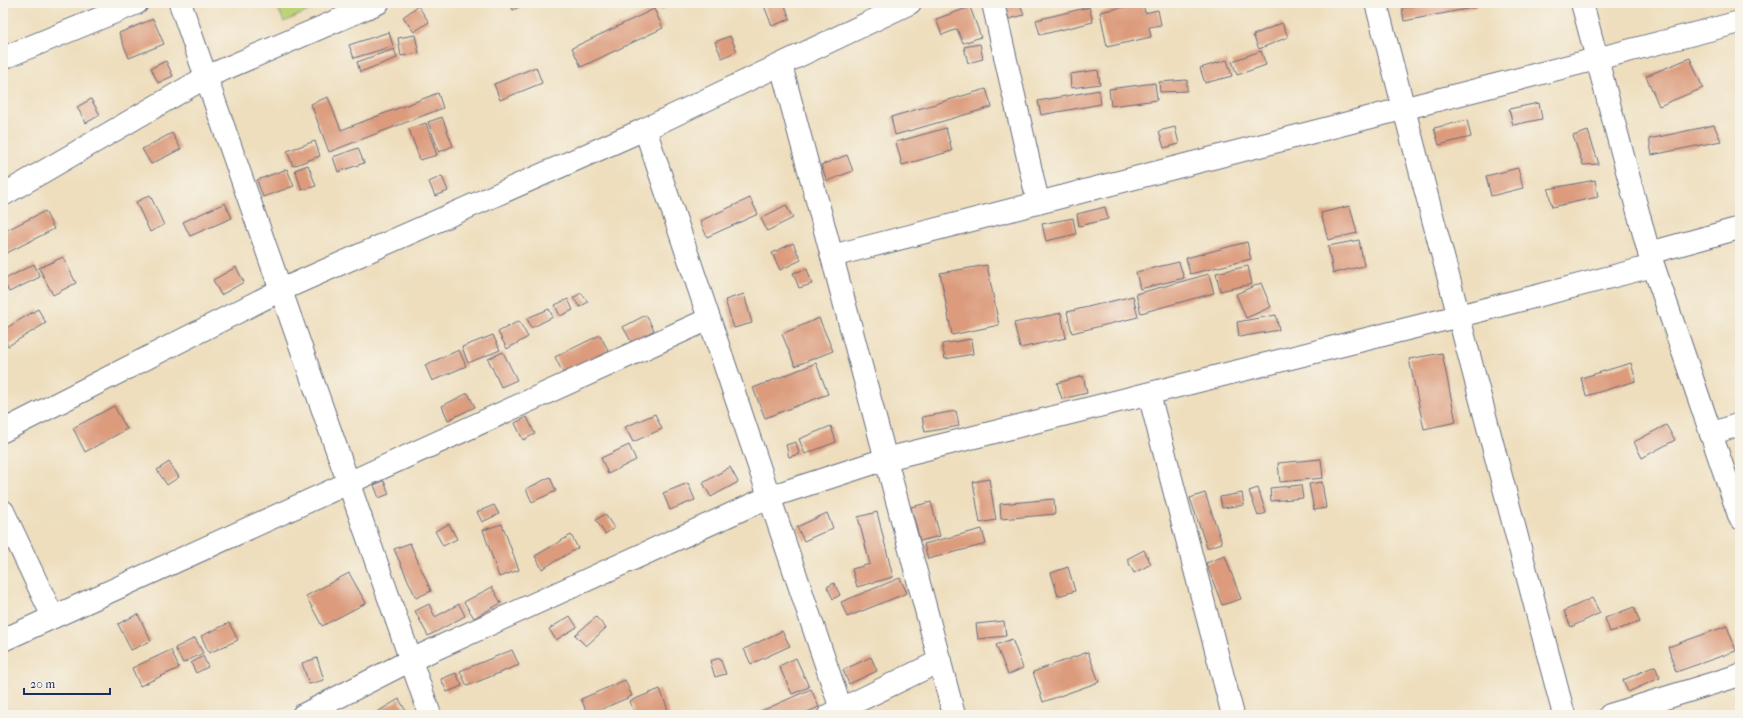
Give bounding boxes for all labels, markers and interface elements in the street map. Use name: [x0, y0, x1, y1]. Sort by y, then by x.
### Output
scale bar: [24, 670, 110, 696]
text: 20 m: [30, 677, 55, 691]

